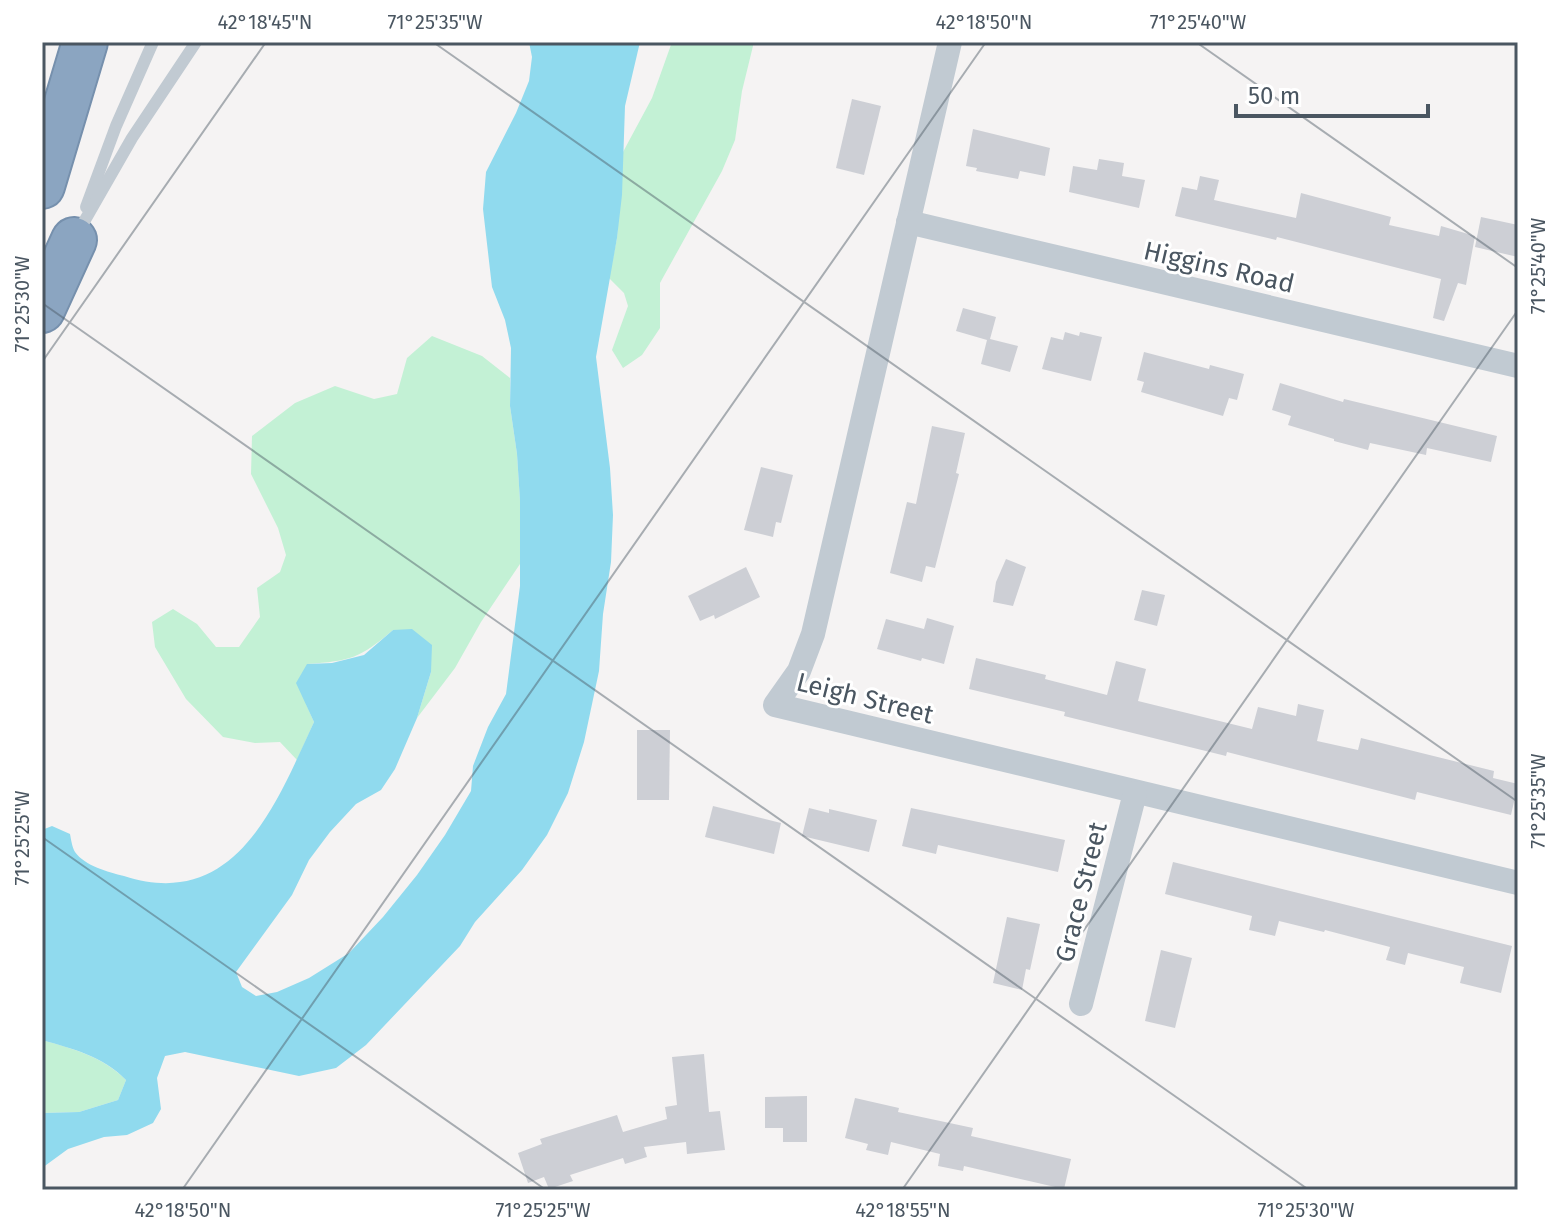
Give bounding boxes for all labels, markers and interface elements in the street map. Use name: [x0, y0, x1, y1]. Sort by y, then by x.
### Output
text: 42°18'45"N: [217, 10, 313, 34]
text: 71°25'35"W: [387, 10, 483, 34]
text: 42°18'50"N: [936, 10, 1032, 34]
text: 71°25'40"W: [1150, 10, 1247, 34]
scale bar: [1236, 68, 1428, 118]
text: 50 m: [1248, 82, 1300, 110]
text: 71°25'40"W: [1526, 217, 1550, 314]
street label: Higgins Road: [1141, 235, 1297, 300]
text: 71°25'30"W: [10, 255, 34, 352]
street label: Leigh Street: [793, 667, 937, 731]
text: 71°25'35"W: [1526, 753, 1550, 849]
text: 71°25'25"W: [10, 790, 34, 886]
street label: Grace Street: [1049, 818, 1114, 965]
text: 42°18'50"N: [135, 1198, 231, 1222]
text: 71°25'25"W: [495, 1198, 591, 1222]
text: 42°18'55"N: [855, 1198, 951, 1222]
text: 71°25'30"W: [1258, 1198, 1355, 1222]

